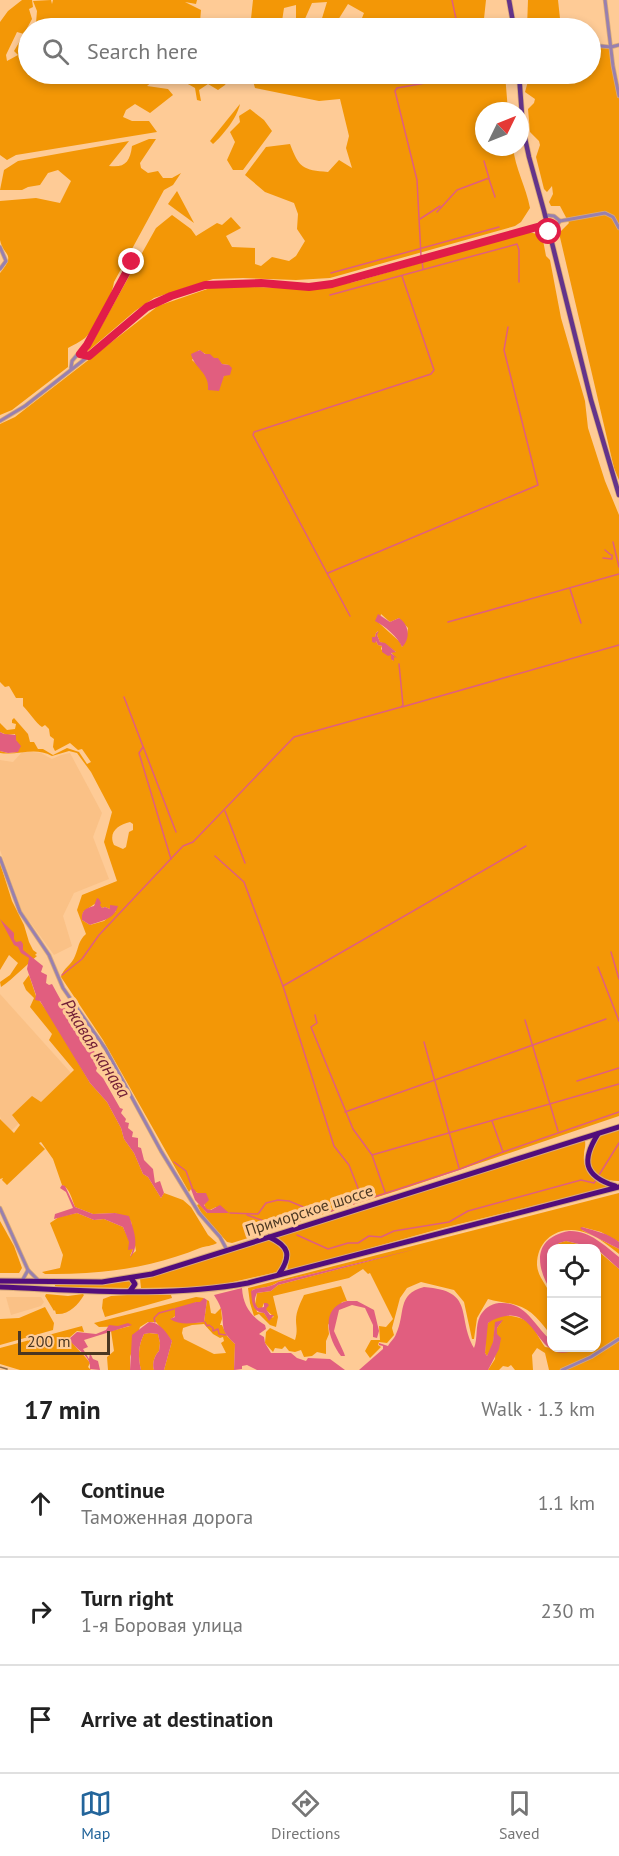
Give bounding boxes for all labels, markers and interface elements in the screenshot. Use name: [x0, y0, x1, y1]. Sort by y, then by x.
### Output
search box: [18, 18, 601, 84]
icon: search: [39, 35, 72, 68]
text: Search here: [87, 37, 198, 65]
north arrow: [475, 102, 529, 156]
route start: [535, 218, 561, 244]
route end: [118, 248, 144, 274]
water label: Ржавая канава: [56, 994, 136, 1102]
street label: Приморское шоссе: [243, 1180, 375, 1240]
map controls: [547, 1244, 601, 1352]
button: locate: [547, 1244, 601, 1298]
button: layers: [547, 1298, 601, 1352]
scale bar: [18, 1328, 110, 1356]
text: 200 m: [27, 1331, 70, 1351]
text: 17 min: [24, 1393, 101, 1426]
text: Walk · 1.3 km: [481, 1396, 595, 1422]
text: Continue: [81, 1476, 165, 1504]
icon: ahead: [24, 1487, 57, 1520]
text: 1.1 km: [538, 1490, 595, 1516]
text: Таможенная дорога: [81, 1504, 253, 1530]
text: Turn right: [81, 1584, 173, 1612]
icon: right: [24, 1595, 57, 1628]
text: 230 m: [541, 1598, 595, 1624]
text: 1-я Боровая улица: [81, 1612, 243, 1638]
icon: arrive: [24, 1703, 57, 1736]
text: Arrive at destination: [81, 1705, 273, 1733]
tab: Map: [79, 1787, 112, 1843]
tab: Directions: [271, 1787, 340, 1843]
tab: Saved: [499, 1787, 540, 1843]

